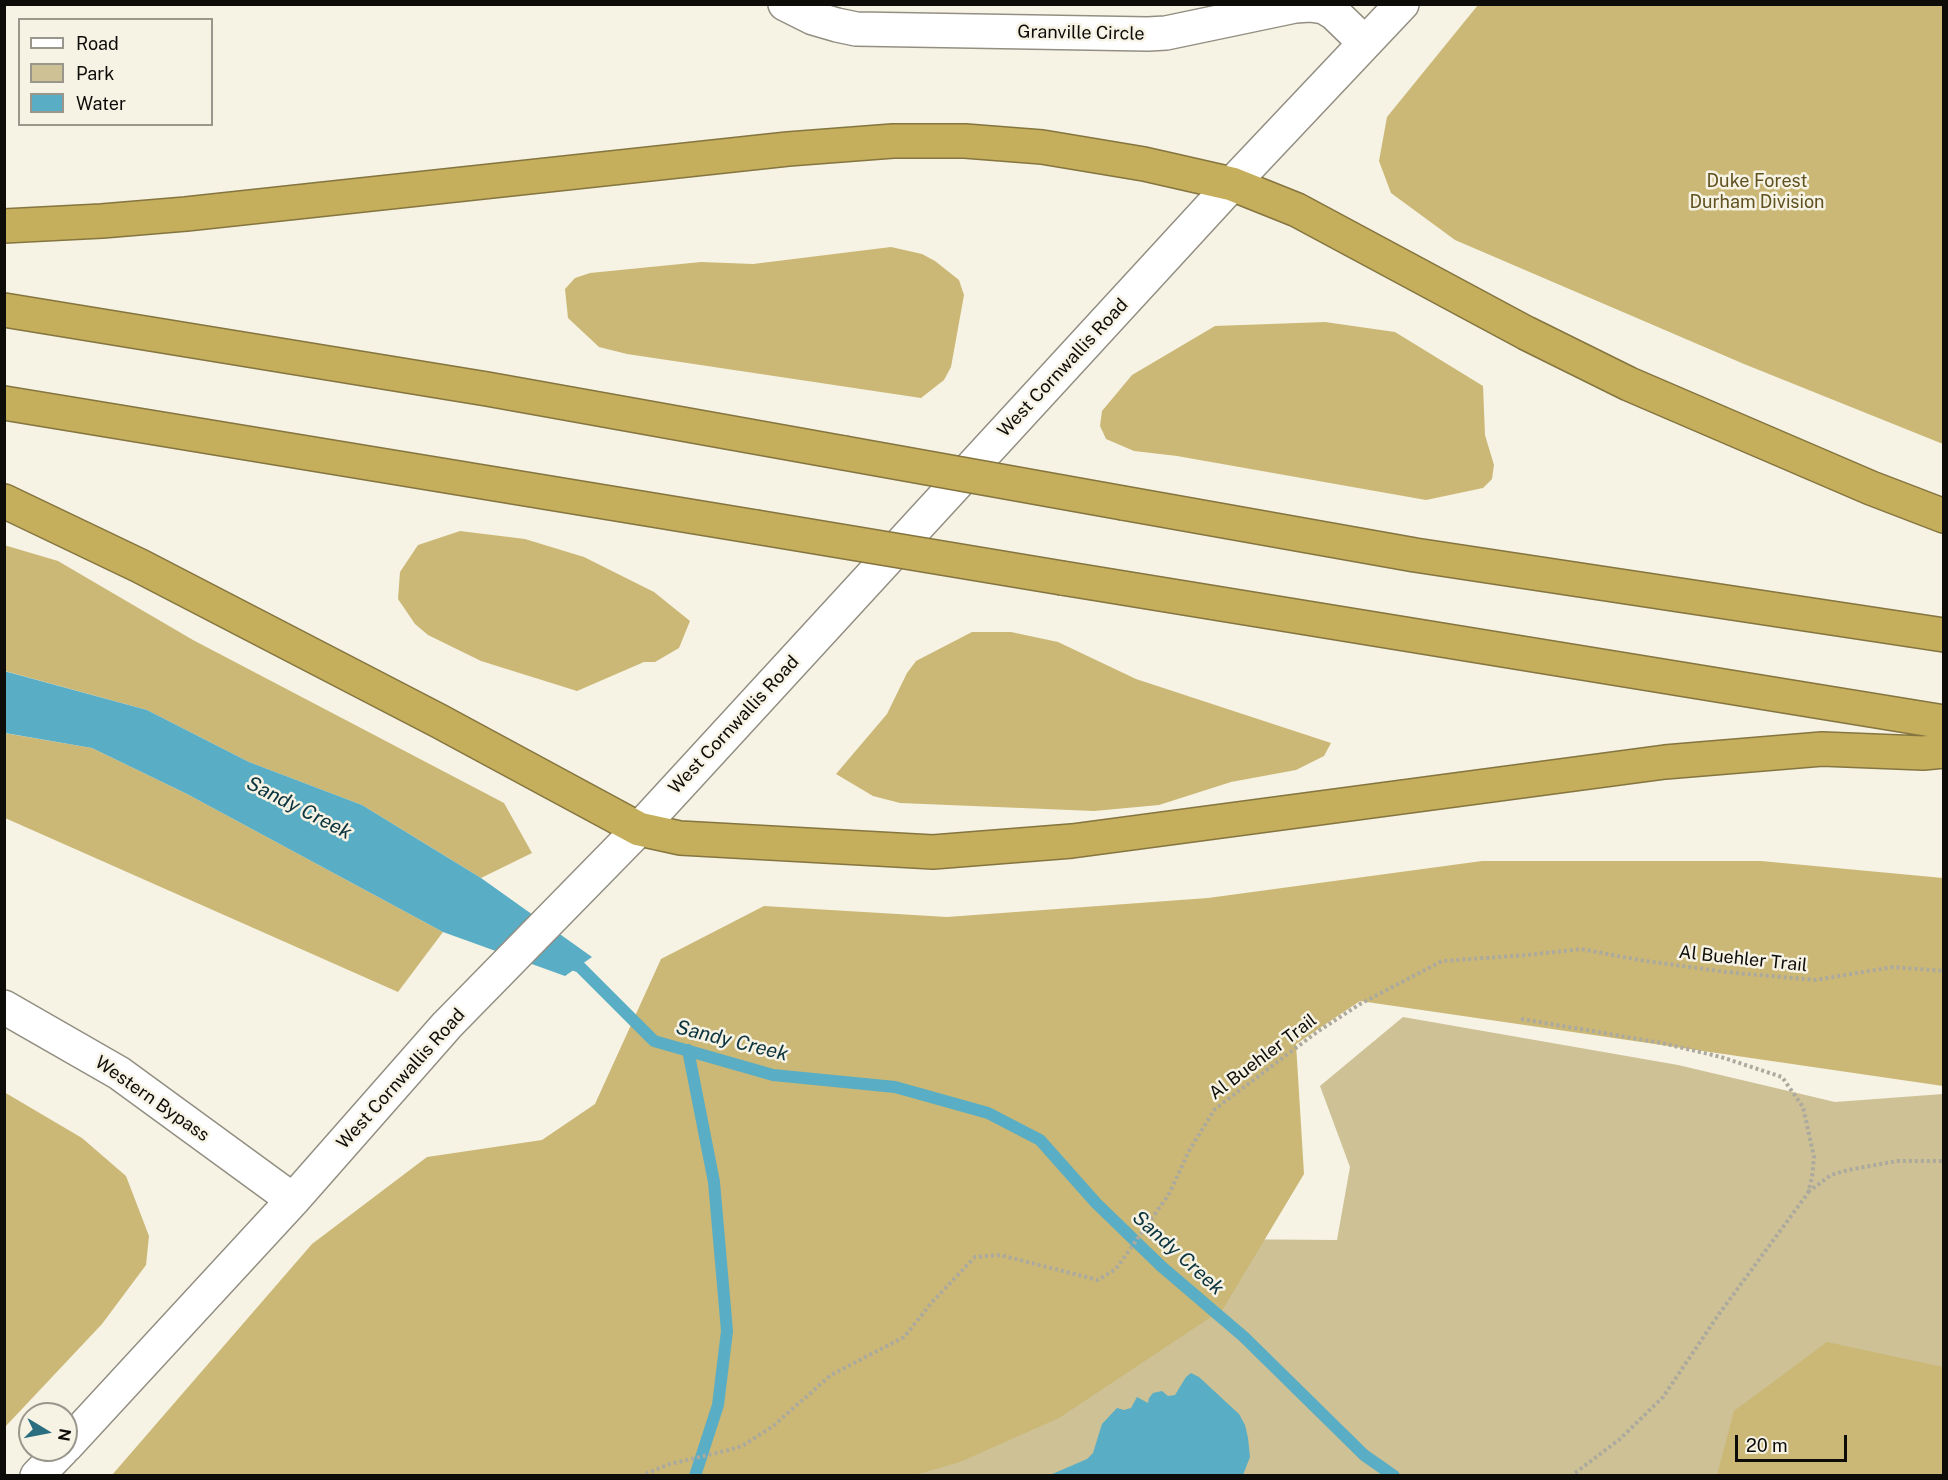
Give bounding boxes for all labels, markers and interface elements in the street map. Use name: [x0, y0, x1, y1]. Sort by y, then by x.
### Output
legend: [18, 18, 213, 126]
street label: Granville Circle: [1017, 21, 1145, 45]
text: Road: [76, 33, 119, 54]
text: Park: [76, 63, 114, 84]
text: Water: [76, 93, 126, 114]
park label: Duke Forest Durham Division: [1690, 170, 1824, 213]
street label: West Cornwallis Road: [993, 294, 1133, 442]
street label: West Cornwallis Road: [664, 651, 804, 799]
water label: Sandy Creek: [242, 771, 356, 845]
street label: Al Buehler Trail: [1678, 942, 1808, 976]
street label: West Cornwallis Road: [332, 1004, 470, 1154]
street label: Al Buehler Trail: [1205, 1010, 1321, 1104]
water label: Sandy Creek: [673, 1015, 791, 1067]
street label: Western Bypass: [91, 1052, 213, 1146]
water label: Sandy Creek: [1127, 1206, 1229, 1300]
north arrow: [18, 1402, 78, 1462]
scale bar: [1738, 1423, 1850, 1461]
text: N: [54, 1427, 75, 1443]
text: 20 m: [1746, 1435, 1788, 1456]

